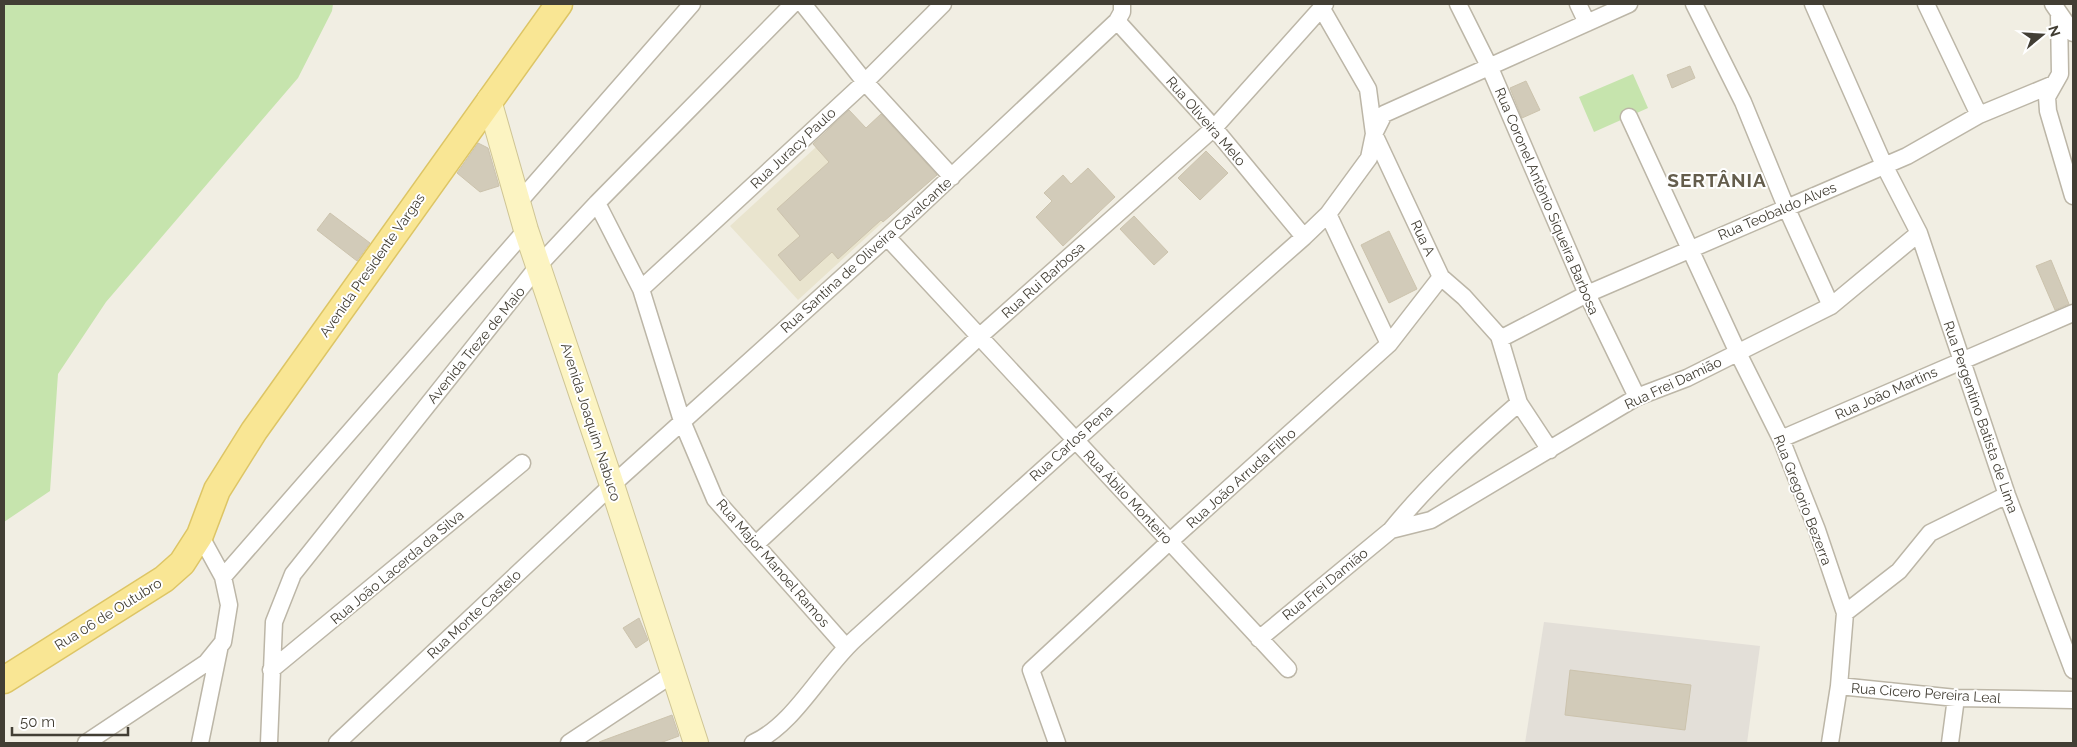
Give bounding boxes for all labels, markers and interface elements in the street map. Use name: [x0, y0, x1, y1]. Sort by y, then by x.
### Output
north arrow: [2017, 10, 2067, 60]
text: N: [2045, 23, 2064, 39]
street label: Rua Oliveira Melo: [1163, 73, 1249, 169]
street label: Rua Coronel Antônio Siqueira Barbosa: [1492, 85, 1602, 317]
street label: Rua Juracy Paulo: [747, 104, 839, 192]
district label: SERTÂNIA: [1667, 169, 1767, 191]
street label: Rua Santina de Oliveira Cavalcante: [777, 174, 955, 336]
street label: Rua Teobaldo Alves: [1715, 179, 1839, 243]
street label: Avenida Presidente Vargas: [316, 190, 428, 340]
street label: Rua A: [1408, 218, 1438, 259]
street label: Rua Rui Barbosa: [998, 239, 1088, 321]
street label: Avenida Treze de Maio: [424, 283, 528, 407]
street label: Rua Pergentino Batista de Lima: [1941, 319, 2021, 515]
street label: Avenida Joaquim Nabuco: [558, 341, 624, 503]
street label: Rua Frei Damião: [1622, 354, 1724, 412]
street label: Rua João Martins: [1832, 363, 1940, 423]
street label: Rua Carlos Pena: [1026, 402, 1116, 484]
street label: Rua João Arruda Filho: [1183, 425, 1299, 531]
street label: Rua Gregorio Bezerra: [1771, 433, 1835, 567]
street label: Rua Ábilo Monteiro: [1080, 446, 1176, 547]
street label: Rua Major Manoel Ramos: [713, 496, 833, 630]
street label: Rua João Lacerda da Silva: [327, 507, 467, 627]
street label: Rua Frei Damião: [1279, 545, 1371, 623]
street label: Rua Monte Castelo: [424, 566, 524, 662]
street label: Rua 06 de Outubro: [52, 575, 164, 653]
street label: Rua Cicero Pereira Leal: [1851, 680, 2002, 706]
scale bar: [12, 704, 129, 736]
text: 50 m: [20, 713, 55, 731]

